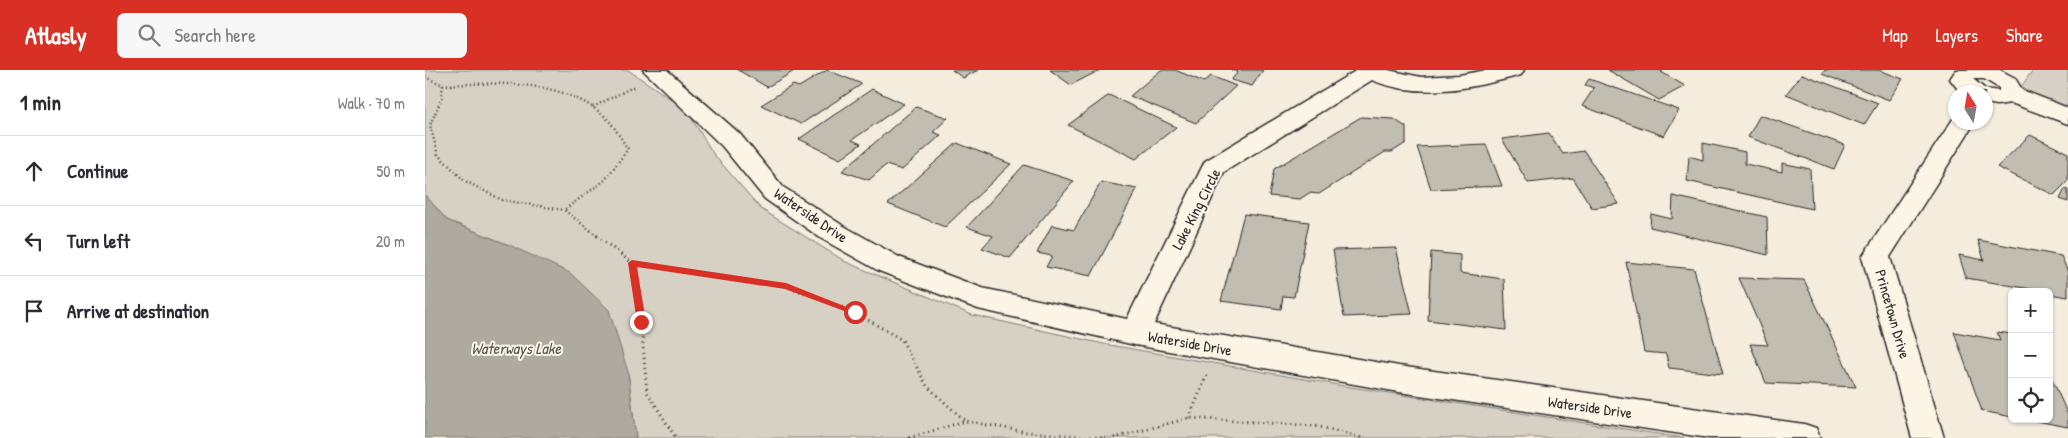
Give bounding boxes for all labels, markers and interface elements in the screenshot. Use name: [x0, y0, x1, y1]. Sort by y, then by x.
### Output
search box: [117, 13, 467, 58]
text: Atlasly: [25, 19, 87, 51]
icon: search: [135, 21, 163, 49]
text: Search here: [175, 22, 256, 48]
text: Map: [1882, 23, 1908, 48]
text: Layers: [1936, 23, 1978, 48]
text: Share: [2006, 23, 2043, 48]
north arrow: [1948, 85, 1993, 130]
text: 1 min: [20, 88, 61, 117]
text: Walk · 70 m: [338, 92, 405, 114]
icon: ahead: [20, 157, 48, 185]
text: Continue: [67, 158, 128, 184]
text: 50 m: [377, 160, 405, 182]
street label: Lake King Circle: [1167, 165, 1225, 253]
street label: Waterside Drive: [770, 183, 852, 247]
icon: left: [20, 227, 48, 255]
text: Turn left: [67, 228, 130, 254]
text: 20 m: [376, 230, 405, 252]
street label: Princetown Drive: [1870, 267, 1916, 361]
map controls: [2008, 288, 2053, 423]
button: +: [2008, 288, 2053, 333]
icon: arrive: [20, 297, 48, 325]
text: Arrive at destination: [67, 298, 209, 324]
route start: [844, 301, 867, 324]
route end: [630, 311, 653, 334]
street label: Waterside Drive: [1146, 325, 1234, 361]
button: −: [2008, 333, 2053, 378]
water label: Waterways Lake: [471, 337, 561, 359]
button: locate: [2008, 378, 2053, 423]
street label: Waterside Drive: [1547, 391, 1633, 423]

